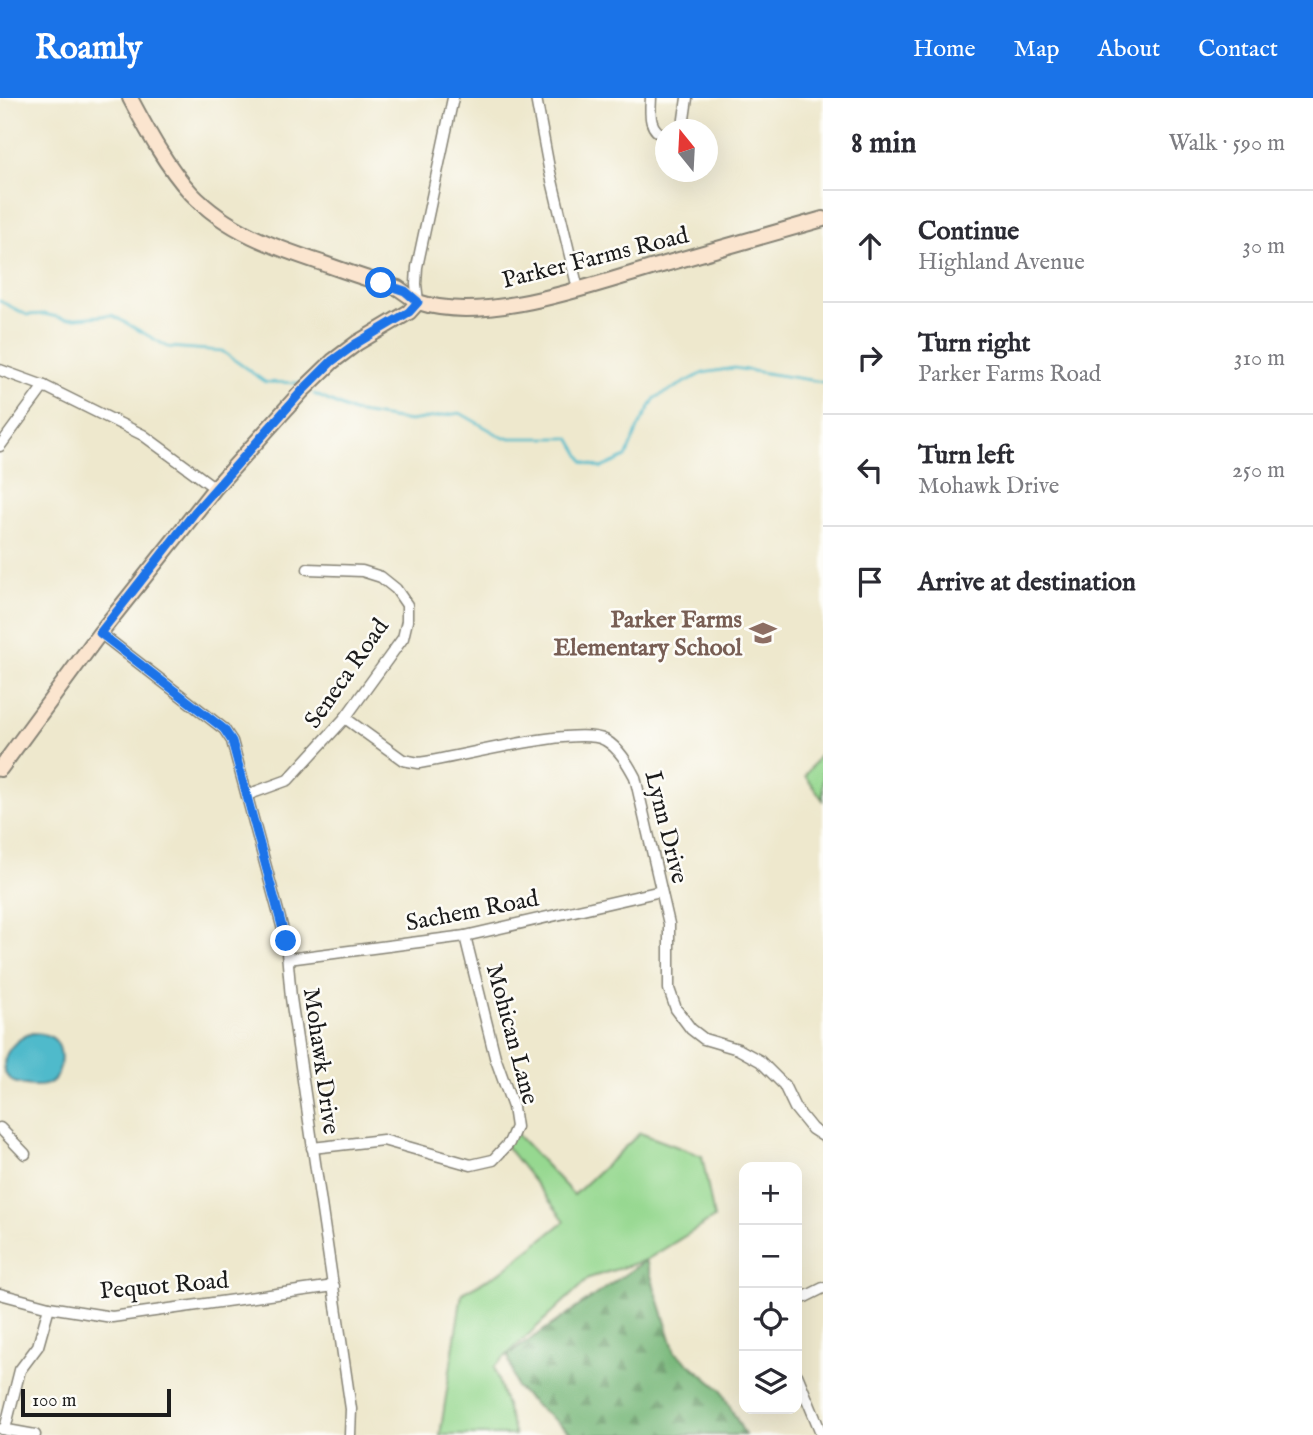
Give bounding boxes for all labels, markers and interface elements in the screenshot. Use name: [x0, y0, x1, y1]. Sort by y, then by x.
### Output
text: Roamly: [35, 28, 142, 70]
text: Home: [913, 34, 976, 65]
text: Map: [1014, 34, 1060, 65]
text: About: [1098, 34, 1160, 65]
text: Contact: [1198, 34, 1278, 65]
north arrow: [655, 119, 718, 182]
text: 8 min: [851, 125, 917, 163]
text: Walk · 590 m: [1168, 129, 1285, 158]
text: Continue: [918, 215, 1019, 248]
street label: Parker Farms Road: [499, 220, 692, 297]
icon: ahead: [851, 227, 889, 265]
text: 30 m: [1242, 232, 1285, 261]
text: Highland Avenue: [918, 248, 1085, 277]
route start: [365, 267, 396, 298]
text: Turn right: [918, 327, 1031, 360]
icon: right: [851, 339, 889, 377]
text: 310 m: [1234, 344, 1285, 373]
text: Parker Farms Road: [918, 360, 1101, 389]
text: Turn left: [918, 439, 1015, 472]
icon: left: [851, 451, 889, 489]
text: 250 m: [1232, 456, 1285, 485]
text: Mohawk Drive: [918, 472, 1059, 501]
icon: arrive: [851, 563, 889, 601]
text: Arrive at destination: [918, 566, 1136, 599]
place label: Parker Farms Elementary School: [554, 605, 743, 664]
street label: Seneca Road: [298, 613, 397, 735]
school or university icon: Parker Farms Elementary School: [748, 618, 778, 648]
street label: Lynn Drive: [637, 768, 695, 887]
street label: Sachem Road: [403, 883, 542, 940]
route end: [270, 925, 301, 956]
street label: Mohican Lane: [478, 961, 545, 1108]
street label: Mohawk Drive: [295, 986, 346, 1136]
map controls: [739, 1162, 802, 1414]
button: +: [739, 1162, 802, 1225]
button: −: [739, 1225, 802, 1288]
street label: Pequot Road: [98, 1265, 230, 1308]
button: locate: [739, 1288, 802, 1351]
button: layers: [739, 1351, 802, 1414]
scale bar: [21, 1386, 172, 1418]
text: 100 m: [32, 1389, 76, 1413]

